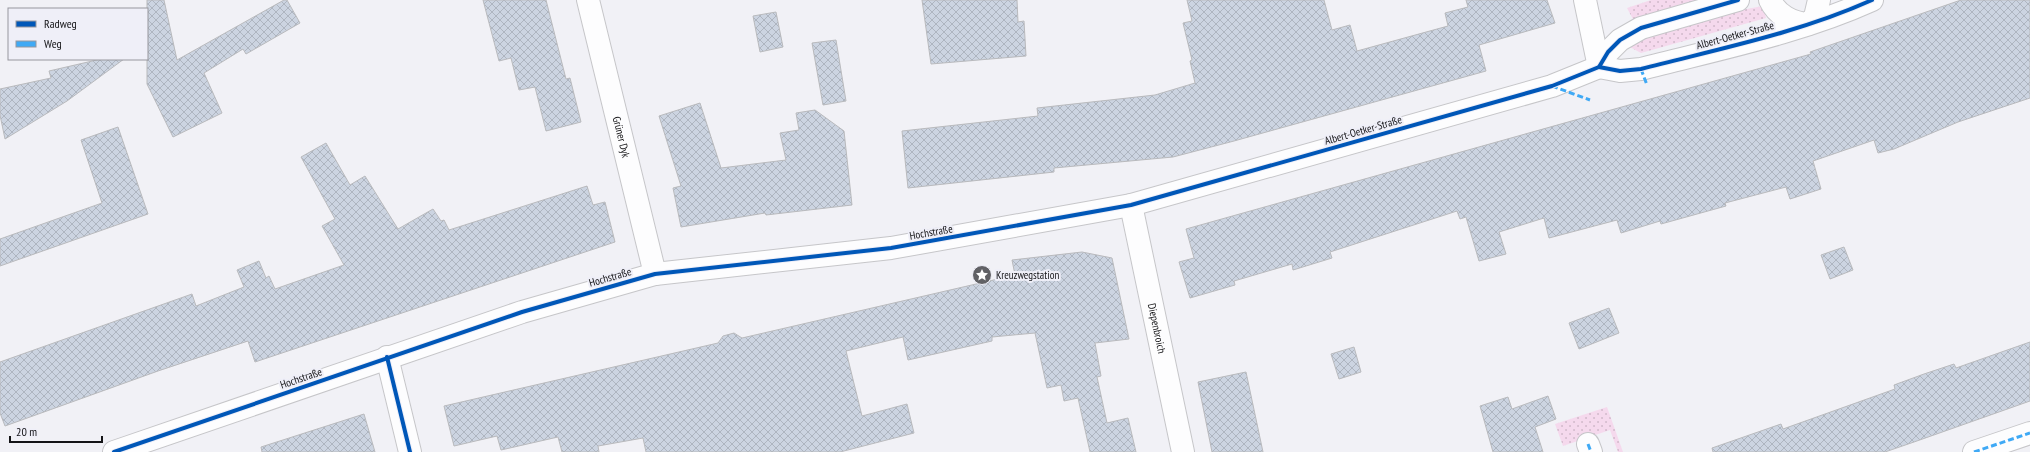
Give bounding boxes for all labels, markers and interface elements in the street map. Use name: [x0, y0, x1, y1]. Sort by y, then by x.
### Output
legend: [8, 8, 148, 60]
text: Radweg: [44, 16, 77, 31]
street label: Albert-Oetker-Straße: [1695, 18, 1776, 52]
text: Weg: [44, 36, 62, 51]
street label: Albert-Oetker-Straße: [1323, 112, 1404, 148]
street label: Grüner Dyk: [610, 115, 633, 160]
street label: Hochstraße: [908, 221, 954, 243]
street label: Hochstraße: [587, 264, 633, 290]
place icon: Kreuzwegstation: [971, 264, 993, 286]
place label: Kreuzwegstation: [996, 268, 1059, 282]
street label: Diepenbroich: [1145, 302, 1169, 355]
street label: Hochstraße: [278, 364, 324, 392]
scale bar: [10, 418, 102, 444]
text: 20 m: [16, 424, 37, 439]

